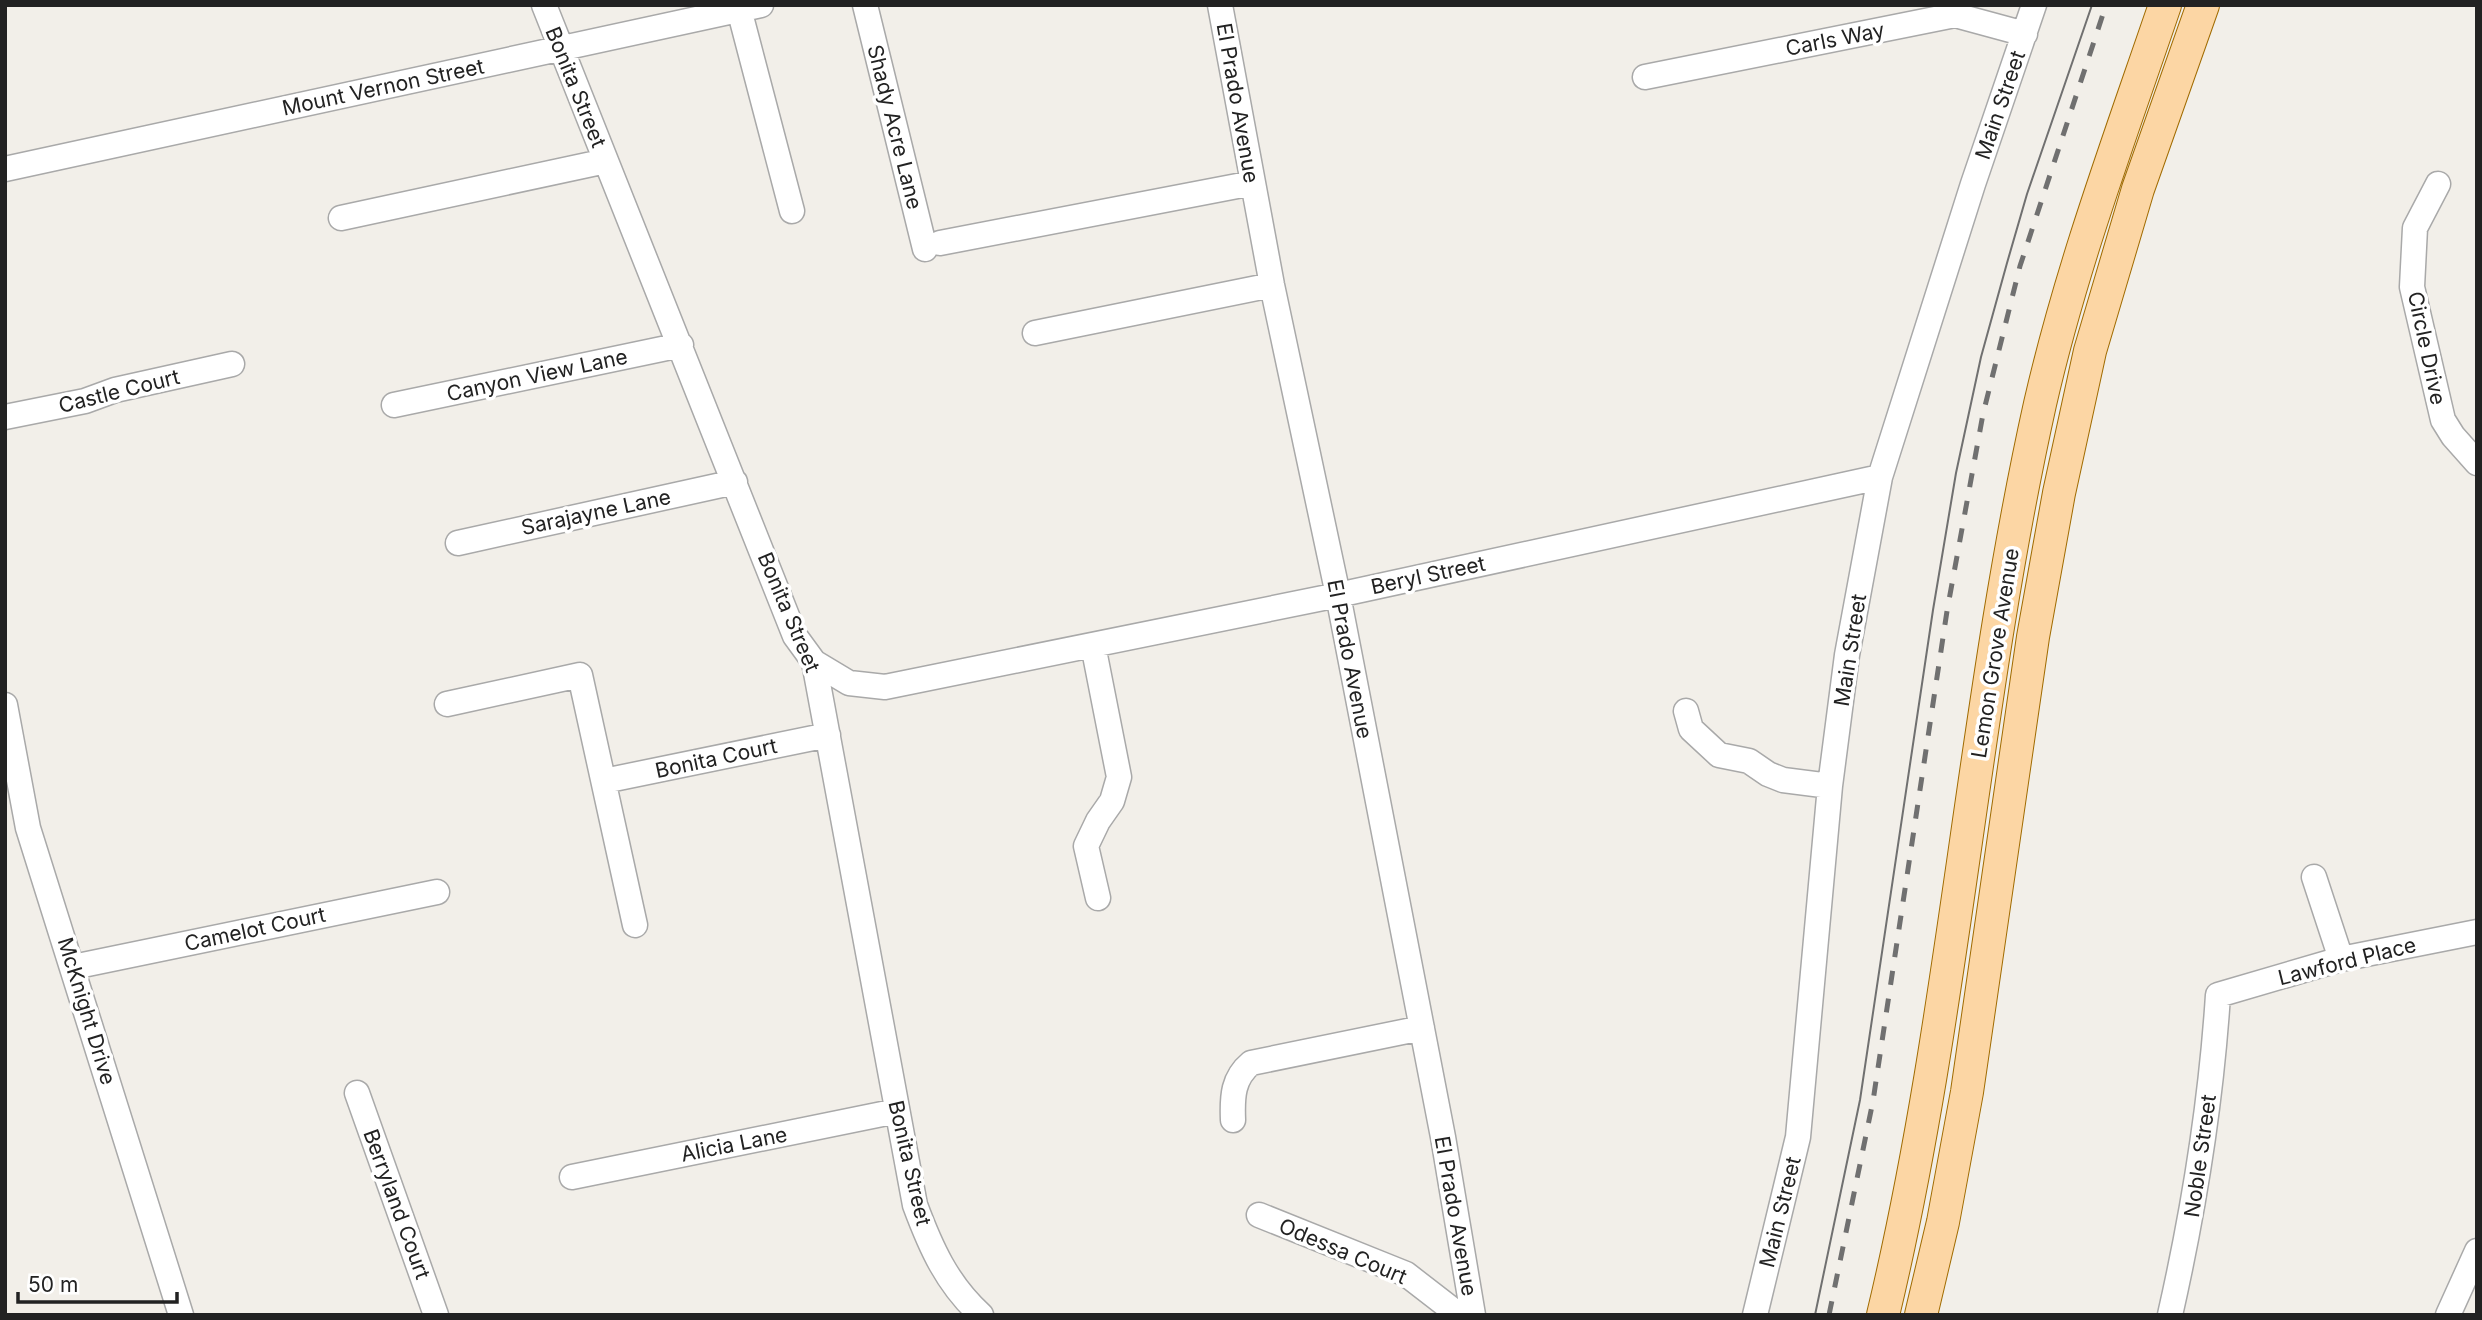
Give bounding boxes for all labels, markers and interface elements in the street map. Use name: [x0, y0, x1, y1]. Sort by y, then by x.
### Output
street label: Carls Way: [1783, 17, 1887, 61]
street label: El Prado Avenue: [1212, 21, 1264, 185]
street label: Bonita Street: [540, 23, 612, 151]
street label: Shady Acre Lane: [862, 42, 928, 212]
street label: Main Street: [1970, 47, 2030, 163]
street label: Mount Vernon Street: [280, 53, 486, 121]
street label: Circle Drive: [2403, 289, 2451, 407]
street label: Canyon View Lane: [444, 344, 630, 406]
street label: Castle Court: [56, 364, 182, 418]
street label: Sarajayne Lane: [519, 484, 673, 540]
street label: Lemon Grove Avenue: [1966, 546, 2024, 760]
street label: Bonita Street: [753, 548, 826, 676]
street label: Beryl Street: [1368, 551, 1488, 599]
street label: El Prado Avenue: [1322, 577, 1378, 741]
street label: Main Street: [1829, 592, 1871, 708]
street label: Bonita Court: [653, 733, 779, 783]
street label: Camelot Court: [182, 902, 328, 956]
street label: Lawford Place: [2275, 932, 2419, 990]
street label: McKnight Drive: [53, 934, 121, 1088]
street label: Noble Street: [2179, 1093, 2221, 1219]
street label: Bonita Street: [883, 1098, 937, 1228]
street label: Alicia Lane: [679, 1121, 789, 1167]
street label: Berryland Court: [358, 1126, 436, 1283]
street label: El Prado Avenue: [1430, 1134, 1482, 1298]
street label: Main Street: [1754, 1154, 1806, 1270]
street label: Odessa Court: [1275, 1213, 1411, 1289]
scale bar: [18, 1260, 177, 1304]
text: 50 m: [28, 1272, 78, 1297]

